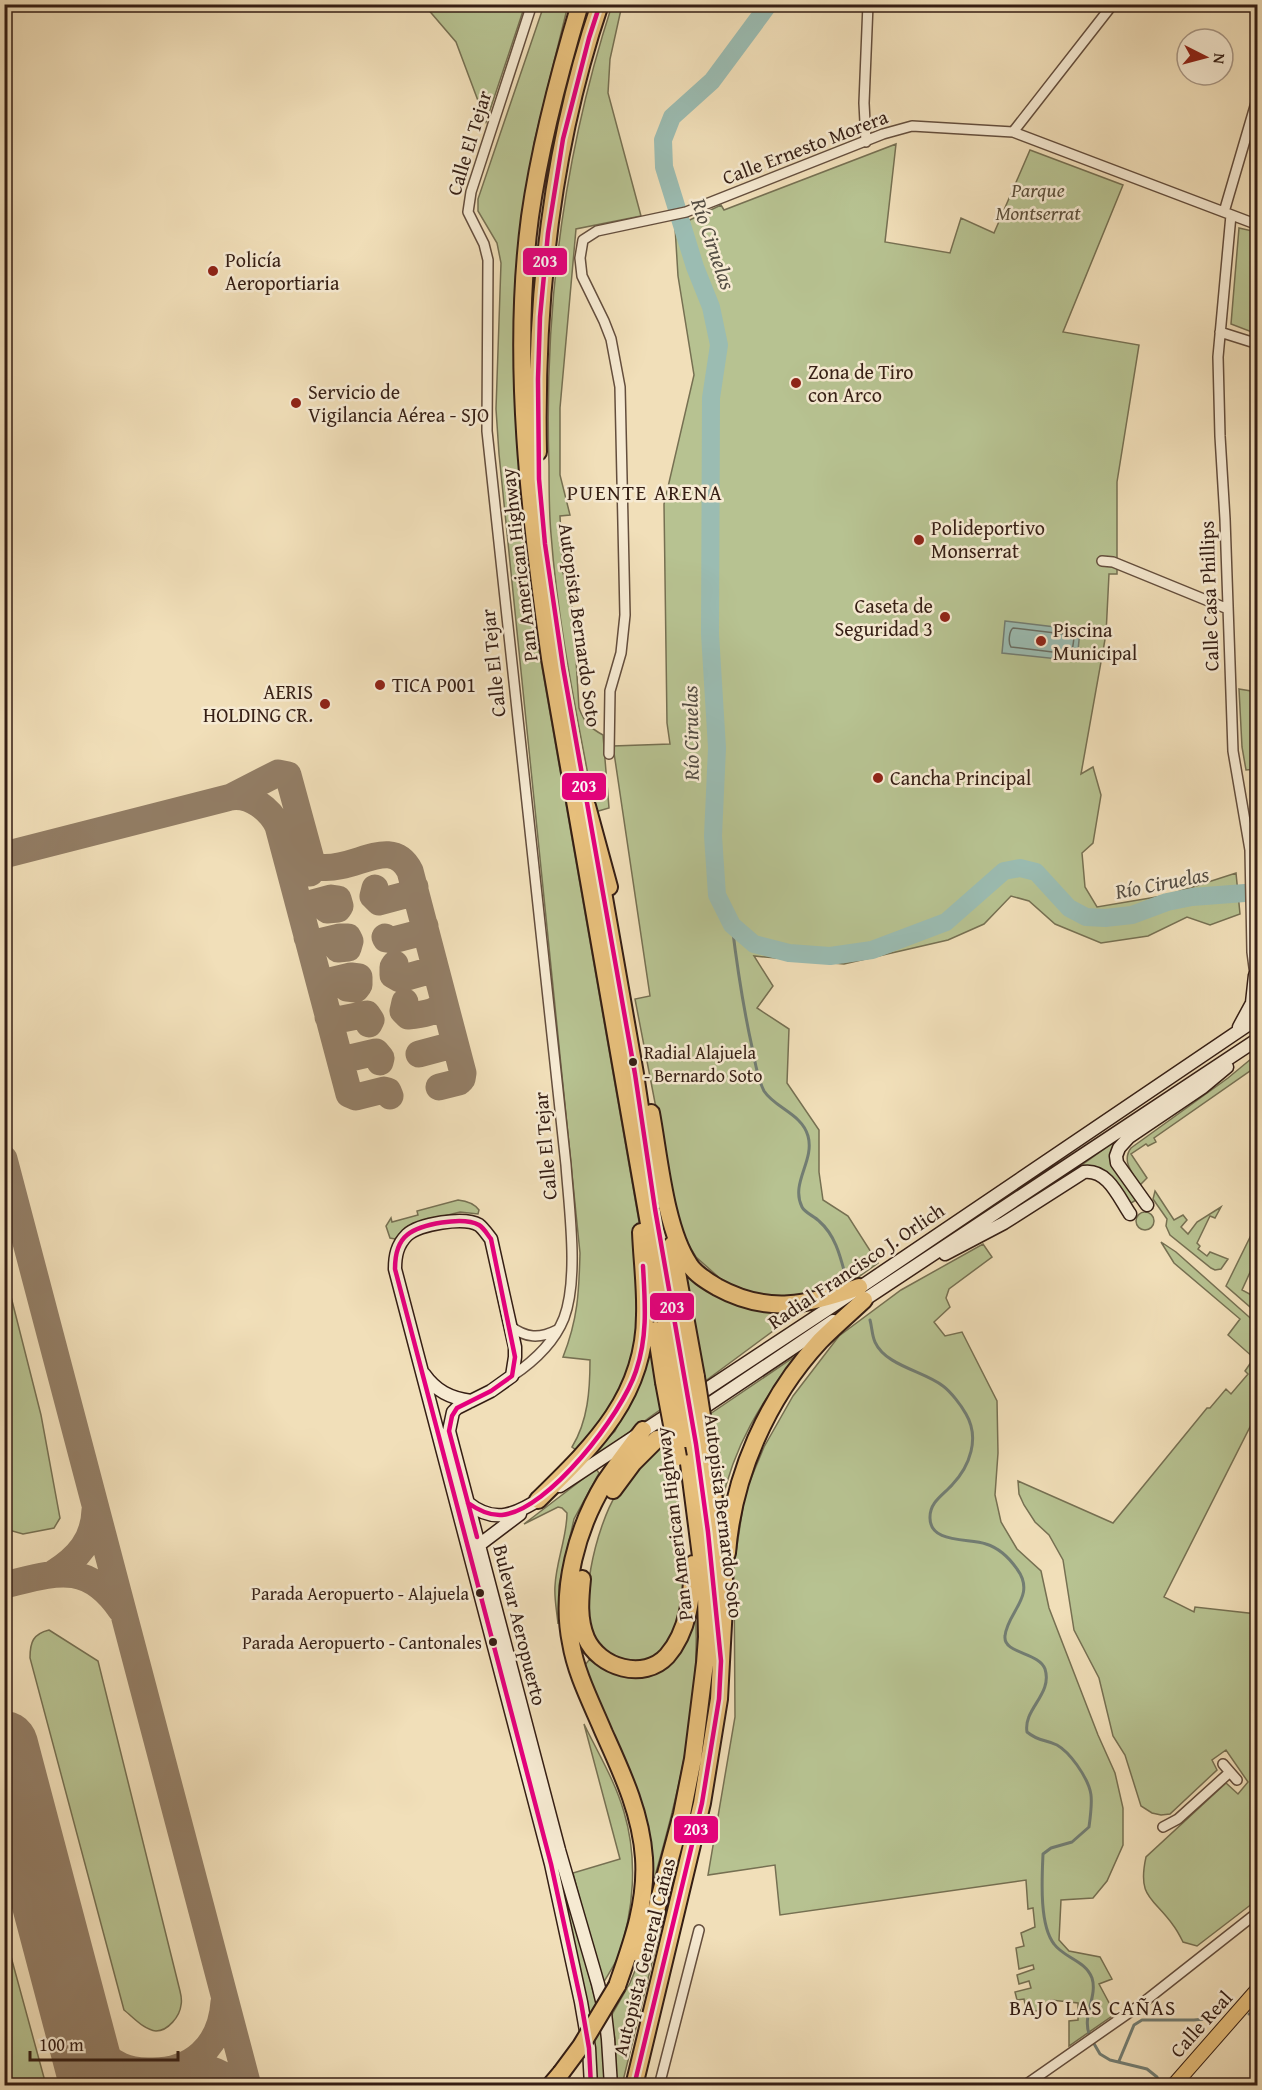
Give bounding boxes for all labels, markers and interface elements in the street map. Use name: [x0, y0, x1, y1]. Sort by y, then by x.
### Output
north arrow: [1175, 27, 1235, 87]
text: N: [1207, 52, 1232, 65]
street label: Calle El Tejar: [439, 87, 498, 199]
street label: Calle Ernesto Morera: [718, 101, 892, 191]
park label: Parque Montserrat: [995, 175, 1081, 227]
water label: Río Ciruelas: [683, 193, 744, 294]
place label: Policía Aeroportiaria: [225, 245, 340, 297]
line badge: 203: [522, 247, 568, 276]
text: 203: [533, 249, 557, 273]
marker: Policía Aeroportiaria: [206, 264, 220, 278]
place label: Zona de Tiro con Arco: [808, 357, 913, 409]
marker: Zona de Tiro con Arco: [789, 376, 803, 390]
place label: Servicio de Vigilancia Aérea - SJO: [308, 377, 489, 429]
marker: Servicio de Vigilancia Aérea - SJO: [289, 396, 303, 410]
street label: Pan American Highway: [492, 467, 545, 664]
district label: PUENTE ARENA: [567, 477, 723, 508]
place label: Polideportivo Monserrat: [931, 513, 1045, 565]
street label: Calle Casa Phillips: [1191, 520, 1226, 672]
street label: Autopista Bernardo Soto: [552, 521, 609, 729]
marker: Polideportivo Monserrat: [912, 533, 926, 547]
place label: Caseta de Seguridad 3: [834, 591, 933, 643]
street label: Calle El Tejar: [472, 608, 513, 718]
marker: Caseta de Seguridad 3: [938, 610, 952, 624]
place label: Piscina Municipal: [1053, 615, 1138, 667]
marker: Piscina Municipal: [1034, 634, 1048, 648]
place label: TICA P001: [392, 670, 476, 699]
place label: AERIS HOLDING CR.: [203, 677, 313, 729]
marker: TICA P001: [373, 678, 387, 692]
water label: Río Ciruelas: [674, 685, 707, 782]
marker: AERIS HOLDING CR.: [318, 697, 332, 711]
place label: Cancha Principal: [890, 763, 1032, 792]
marker: Cancha Principal: [871, 771, 885, 785]
line badge: 203: [561, 772, 607, 801]
text: 203: [572, 774, 596, 798]
water label: Río Ciruelas: [1111, 858, 1212, 907]
place label: Radial Alajuela - Bernardo Soto: [644, 1039, 762, 1089]
marker: Radial Alajuela - Bernardo Soto: [627, 1056, 639, 1068]
street label: Calle El Tejar: [525, 1091, 564, 1201]
street label: Radial Francisco J. Orlich: [761, 1195, 950, 1336]
line badge: 203: [649, 1292, 695, 1321]
text: 203: [660, 1295, 684, 1319]
street label: Autopista Bernardo Soto: [698, 1412, 751, 1620]
street label: Pan American Highway: [647, 1426, 700, 1623]
street label: Bulevar Aeropuerto: [486, 1541, 555, 1708]
place label: Parada Aeropuerto - Alajuela: [251, 1580, 469, 1607]
marker: Parada Aeropuerto - Alajuela: [474, 1587, 486, 1599]
place label: Parada Aeropuerto - Cantonales: [242, 1629, 482, 1656]
marker: Parada Aeropuerto - Cantonales: [487, 1636, 499, 1648]
line badge: 203: [673, 1815, 719, 1844]
text: 203: [684, 1817, 708, 1841]
street label: Autopista General Cañas: [605, 1854, 682, 2059]
street label: Calle Real: [1163, 1983, 1239, 2064]
district label: BAJO LAS CAÑAS: [1009, 1992, 1177, 2023]
scale bar: [30, 2024, 178, 2062]
text: 100 m: [39, 2031, 84, 2058]

